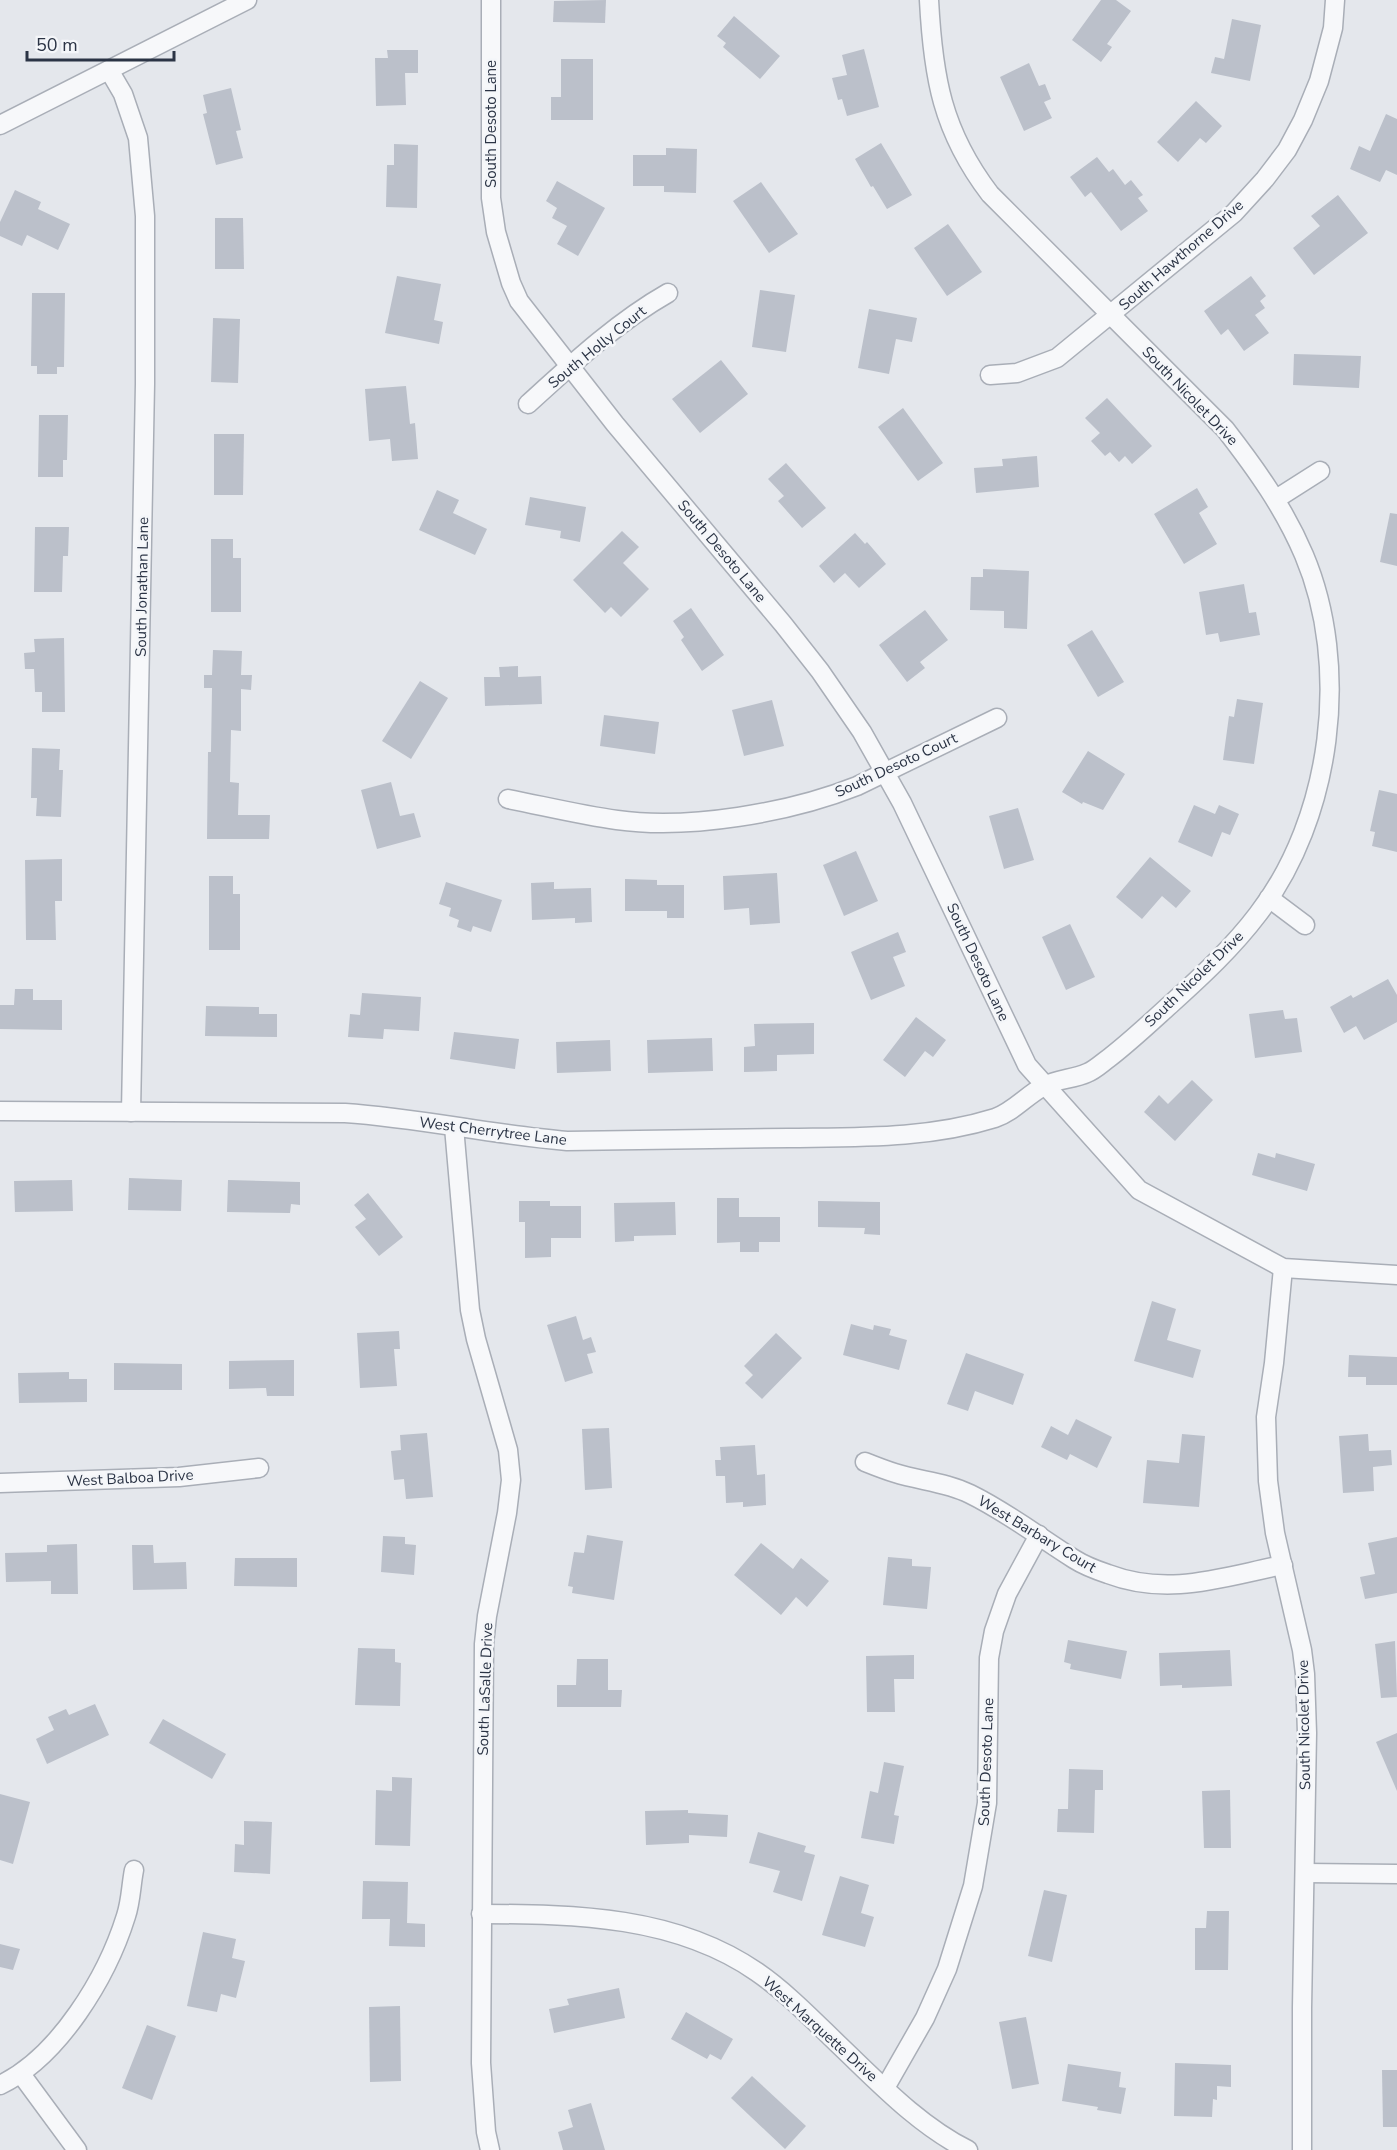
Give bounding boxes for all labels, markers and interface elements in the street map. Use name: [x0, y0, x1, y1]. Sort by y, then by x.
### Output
scale bar: [27, 24, 174, 62]
text: 50 m: [36, 33, 78, 57]
street label: South Desoto Lane: [481, 60, 501, 188]
street label: South Hawthorne Drive: [1114, 195, 1248, 315]
street label: South Holly Court: [544, 301, 651, 393]
street label: South Nicolet Drive: [1138, 342, 1242, 450]
street label: South Desoto Lane: [673, 495, 771, 607]
street label: South Jonathan Lane: [131, 517, 153, 657]
street label: South Desoto Court: [832, 728, 961, 802]
street label: South Desoto Lane: [942, 900, 1014, 1024]
street label: South Nicolet Drive: [1140, 927, 1248, 1031]
street label: West Cherrytree Lane: [418, 1112, 568, 1150]
street label: West Balboa Drive: [66, 1465, 194, 1491]
street label: West Barbary Court: [974, 1491, 1101, 1578]
street label: South LaSalle Drive: [473, 1622, 497, 1756]
street label: South Nicolet Drive: [1293, 1660, 1315, 1790]
street label: South Desoto Lane: [974, 1698, 998, 1826]
street label: West Marquette Drive: [758, 1972, 882, 2086]

